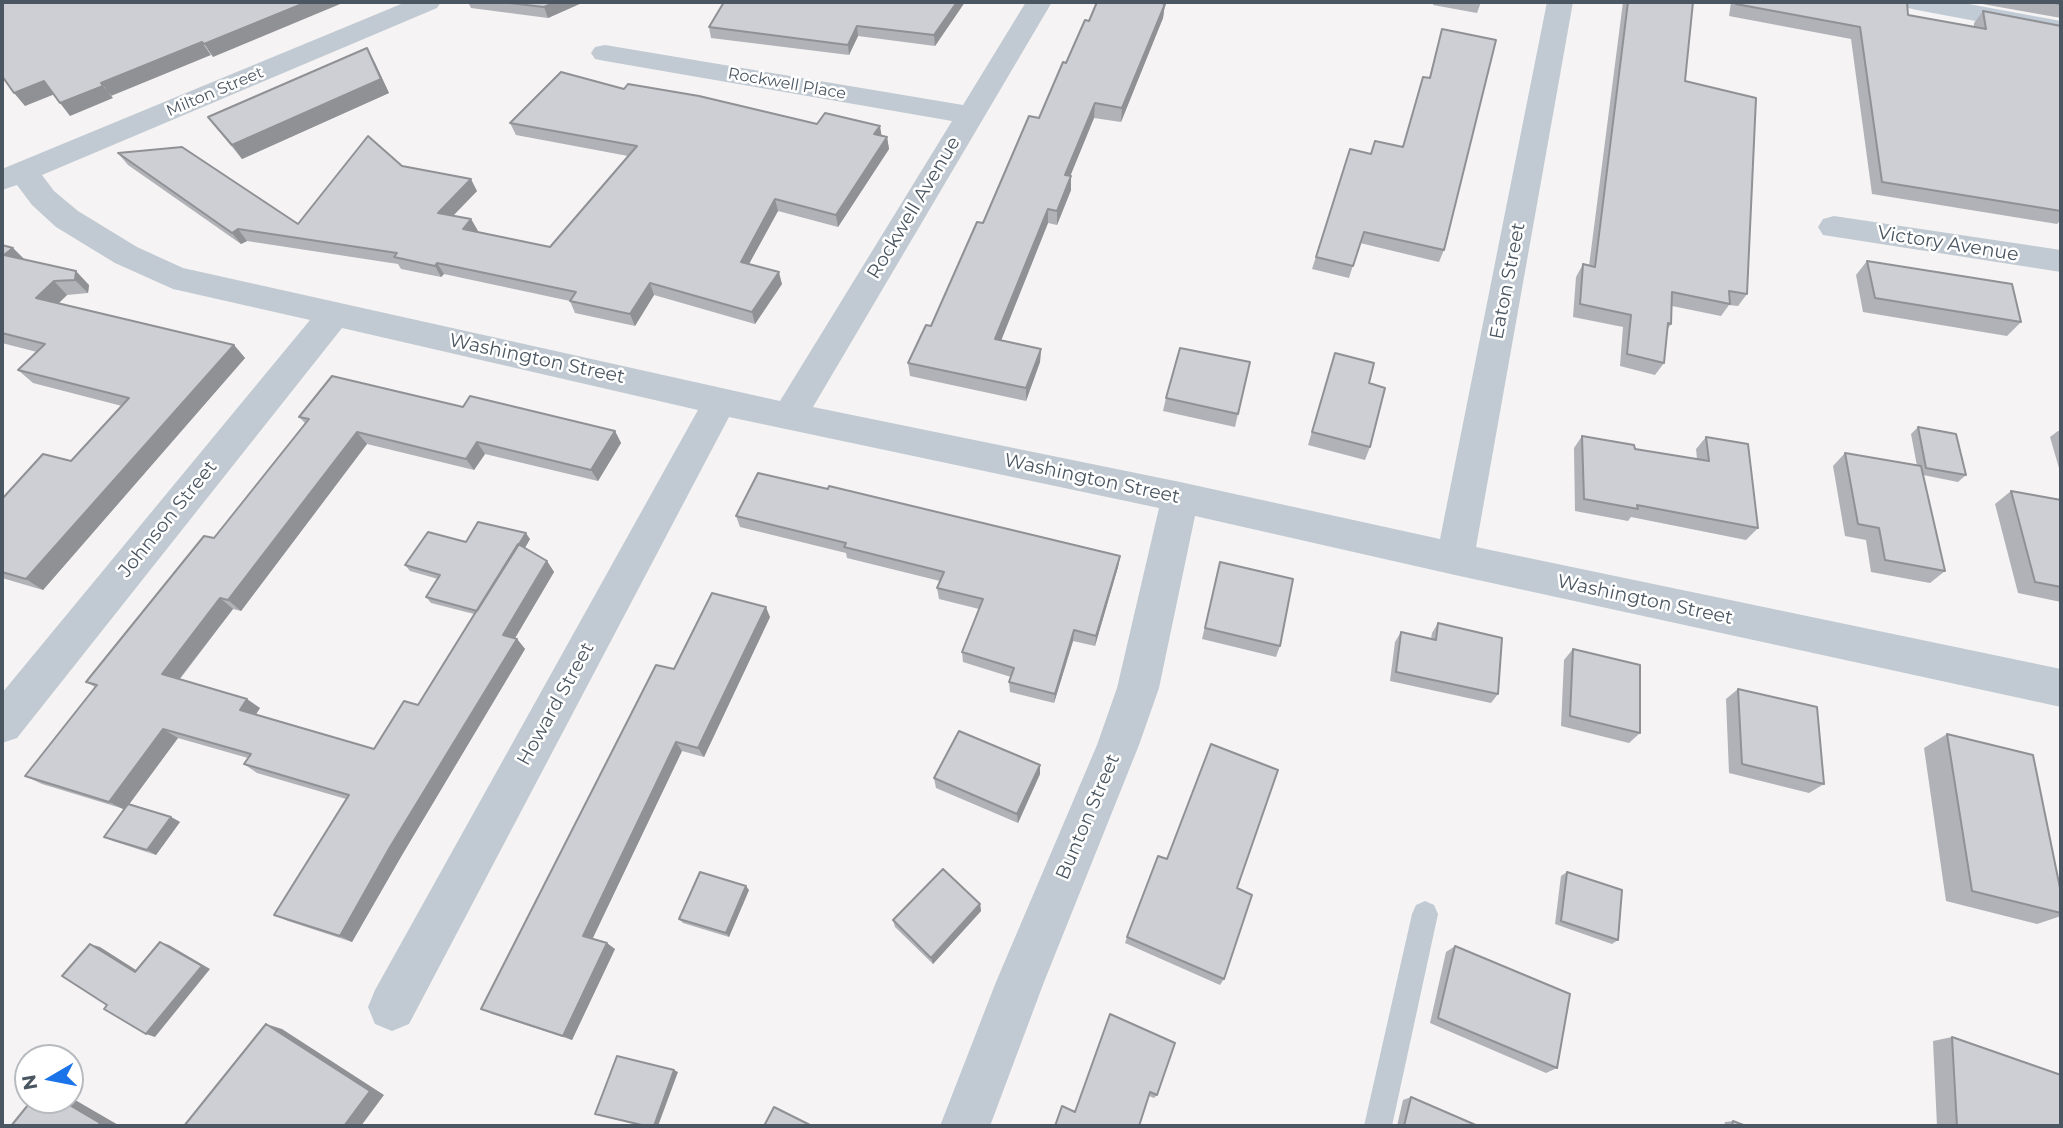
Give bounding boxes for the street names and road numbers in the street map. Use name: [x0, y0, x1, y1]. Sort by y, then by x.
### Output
street label: Milton Street: [164, 63, 266, 121]
street label: Rockwell Place: [726, 64, 848, 104]
street label: Rockwell Avenue: [863, 133, 965, 283]
street label: Eaton Street: [1486, 221, 1530, 341]
street label: Victory Avenue: [1876, 222, 2020, 266]
street label: Washington Street: [447, 329, 627, 389]
street label: Washington Street: [1002, 449, 1182, 509]
street label: Johnson Street: [114, 456, 222, 582]
street label: Washington Street: [1555, 570, 1735, 630]
street label: Howard Street: [513, 638, 599, 770]
street label: Bunton Street: [1051, 751, 1125, 883]

